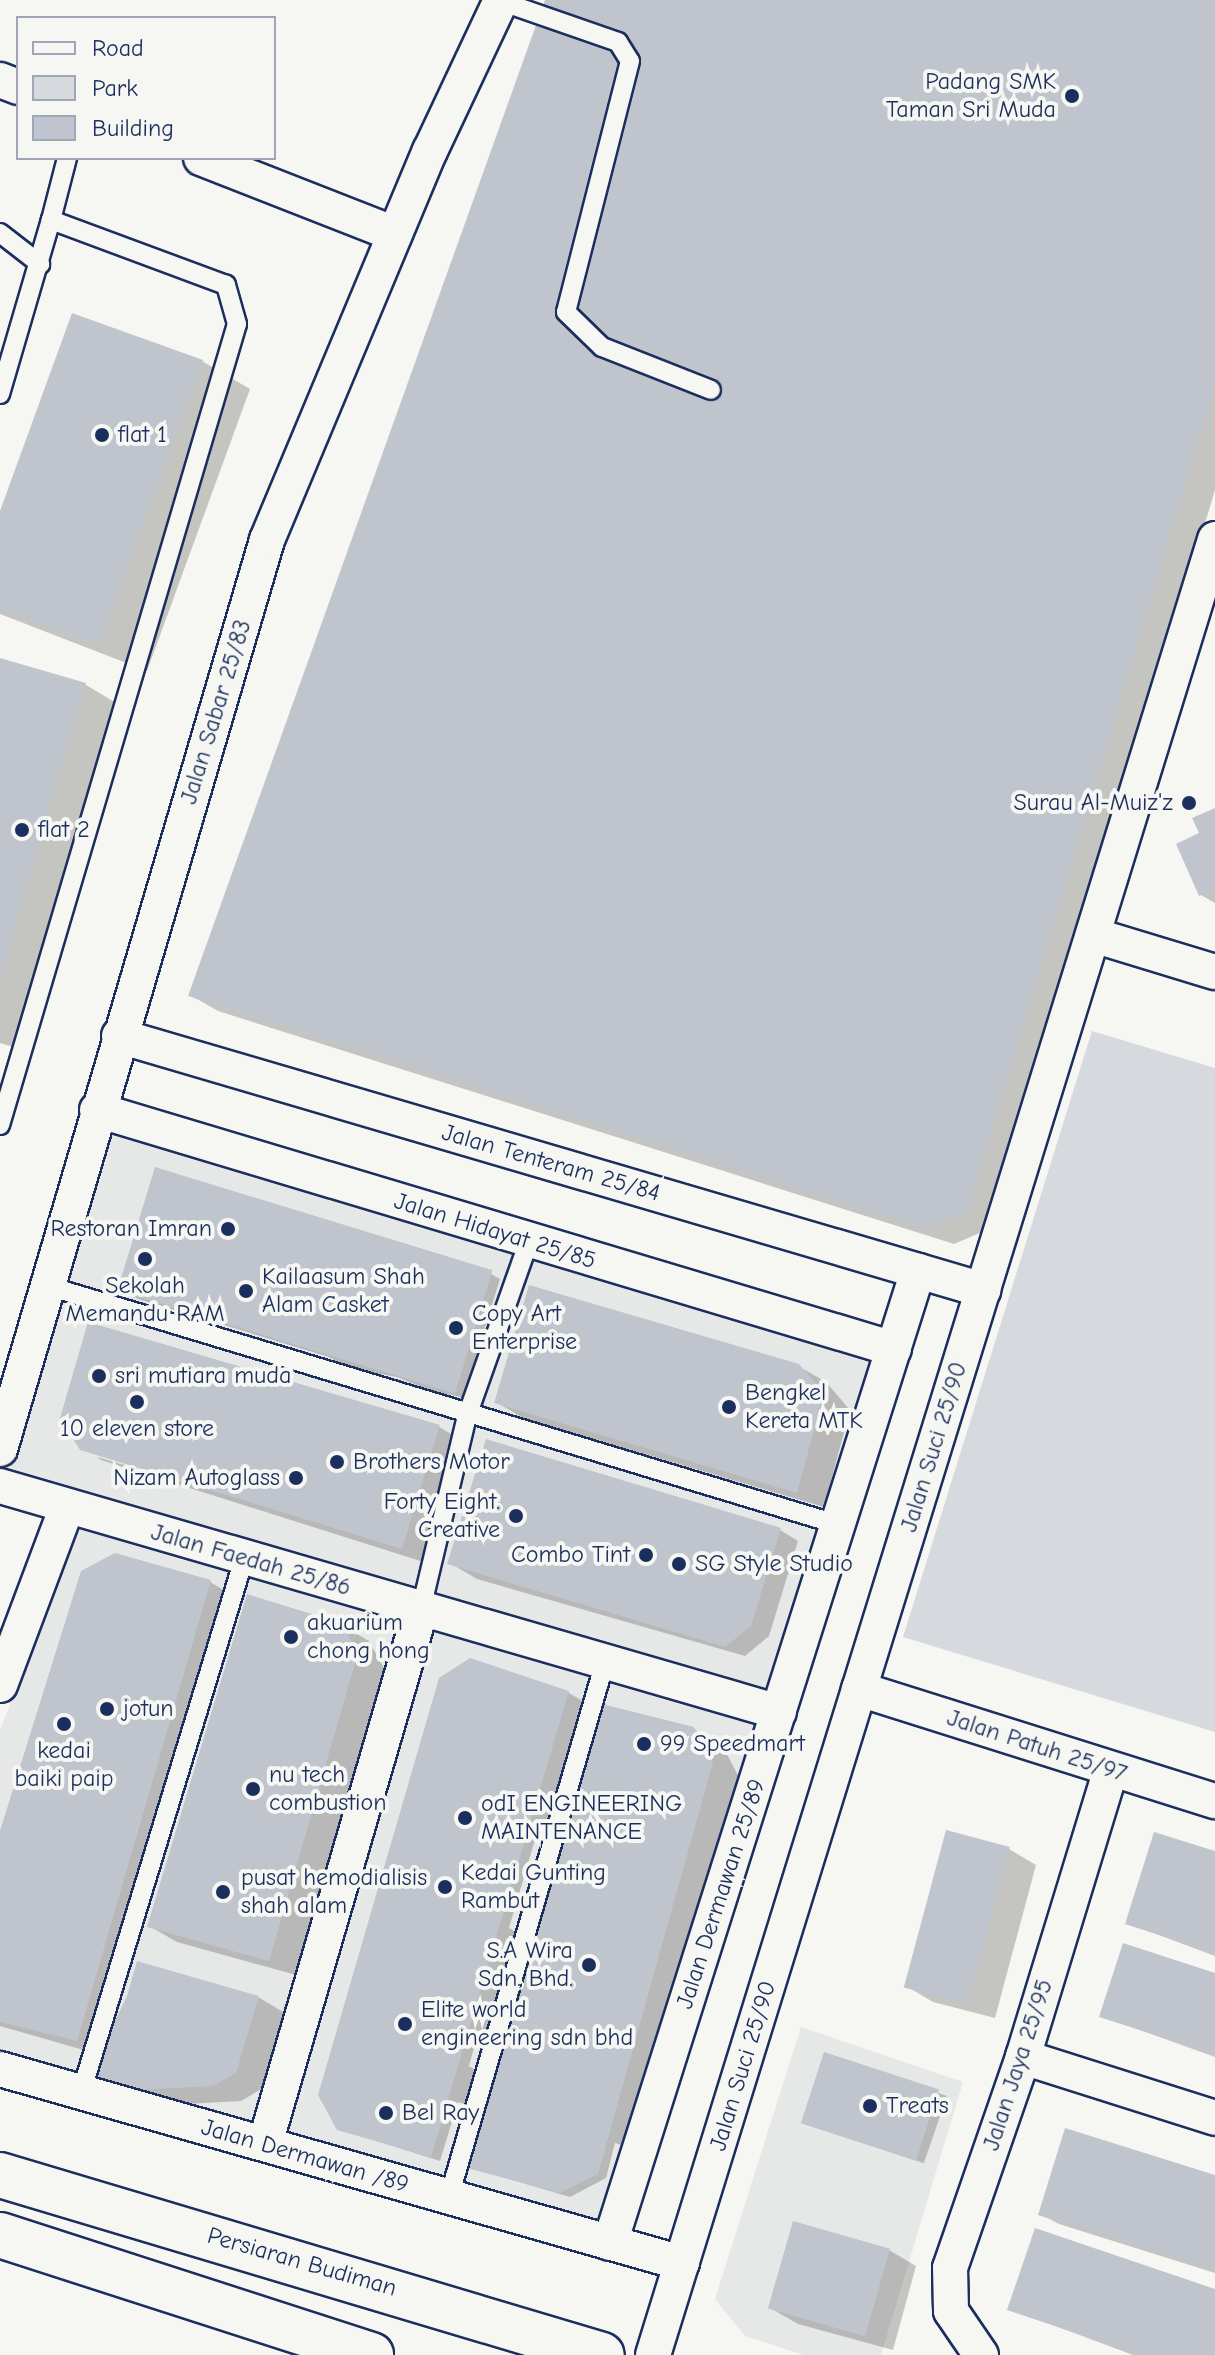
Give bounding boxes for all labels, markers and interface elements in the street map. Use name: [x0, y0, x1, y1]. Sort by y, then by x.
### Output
legend: [16, 16, 276, 160]
text: Road: [92, 34, 144, 62]
place label: Padang SMK Taman Sri Muda: [886, 68, 1056, 124]
text: Park: [92, 74, 138, 102]
marker: Padang SMK Taman Sri Muda: [1063, 87, 1081, 105]
text: Building: [92, 114, 174, 142]
place label: flat 1: [118, 421, 167, 449]
marker: flat 1: [93, 426, 111, 444]
street label: Jalan Sabar 25/83: [174, 616, 258, 808]
place label: Surau Al-Muiz'z: [1014, 789, 1173, 817]
marker: Surau Al-Muiz'z: [1180, 794, 1198, 812]
place label: flat 2: [38, 816, 90, 844]
marker: flat 2: [13, 821, 31, 839]
street label: Jalan Tenteram 25/84: [439, 1118, 663, 1208]
street label: Jalan Hidayat 25/85: [391, 1187, 599, 1275]
place label: Restoran Imran: [50, 1215, 212, 1243]
marker: Restoran Imran: [219, 1220, 237, 1238]
marker: Sekolah Memandu RAM: [136, 1250, 154, 1268]
place label: Kailaasum Shah Alam Casket: [262, 1263, 425, 1319]
place label: Sekolah Memandu RAM: [66, 1272, 224, 1328]
marker: Kailaasum Shah Alam Casket: [237, 1282, 255, 1300]
place label: Copy Art Enterprise: [472, 1300, 577, 1356]
marker: Copy Art Enterprise: [447, 1319, 465, 1337]
street label: Jalan Suci 25/90: [894, 1359, 974, 1535]
place label: sri mutiara muda: [115, 1362, 291, 1390]
marker: sri mutiara muda: [90, 1367, 108, 1385]
place label: Bengkel Kereta MTK: [745, 1379, 863, 1435]
marker: 10 eleven store: [128, 1393, 146, 1411]
marker: Bengkel Kereta MTK: [720, 1398, 738, 1416]
place label: 10 eleven store: [60, 1415, 214, 1443]
place label: Brothers Motor: [353, 1448, 510, 1476]
marker: Brothers Motor: [328, 1453, 346, 1471]
place label: Nizam Autoglass: [113, 1464, 280, 1492]
marker: Nizam Autoglass: [287, 1469, 305, 1487]
place label: Forty Eight. Creative: [384, 1488, 500, 1544]
marker: Forty Eight. Creative: [507, 1507, 525, 1525]
street label: Jalan Faedah 25/86: [148, 1518, 354, 1602]
place label: Combo Tint: [511, 1541, 630, 1569]
marker: Combo Tint: [637, 1546, 655, 1564]
place label: SG Style Studio: [695, 1550, 853, 1578]
marker: SG Style Studio: [670, 1555, 688, 1573]
place label: akuarium chong hong: [307, 1609, 430, 1665]
marker: akuarium chong hong: [282, 1628, 300, 1646]
place label: jotun: [123, 1695, 174, 1723]
marker: jotun: [98, 1700, 116, 1718]
street label: Jalan Patuh 25/97: [944, 1703, 1130, 1789]
marker: kedai baiki paip: [55, 1715, 73, 1733]
place label: 99 Speedmart: [660, 1730, 805, 1758]
marker: 99 Speedmart: [635, 1735, 653, 1753]
place label: kedai baiki paip: [14, 1737, 114, 1793]
place label: nu tech combustion: [269, 1761, 386, 1817]
street label: Jalan Dermawan 25/89: [670, 1775, 772, 2013]
marker: nu tech combustion: [244, 1780, 262, 1798]
place label: odI ENGINEERING MAINTENANCE: [481, 1790, 682, 1846]
marker: odI ENGINEERING MAINTENANCE: [456, 1809, 474, 1827]
place label: Kedai Gunting Rambut: [461, 1859, 606, 1915]
place label: pusat hemodialisis shah alam: [241, 1864, 427, 1920]
marker: Kedai Gunting Rambut: [436, 1878, 454, 1896]
marker: pusat hemodialisis shah alam: [212, 1881, 234, 1903]
place label: S.A Wira Sdn. Bhd.: [478, 1937, 573, 1993]
marker: S.A Wira Sdn. Bhd.: [580, 1956, 598, 1974]
street label: Jalan Jaya 25/95: [977, 1976, 1059, 2154]
street label: Jalan Suci 25/90: [703, 1978, 783, 2154]
place label: Elite world engineering sdn bhd: [421, 1996, 633, 2052]
marker: Elite world engineering sdn bhd: [396, 2015, 414, 2033]
place label: Treats: [886, 2092, 949, 2120]
marker: Treats: [861, 2097, 879, 2115]
place label: Bel Ray: [402, 2099, 479, 2127]
marker: Bel Ray: [377, 2104, 395, 2122]
street label: Jalan Dermawan /89: [198, 2113, 412, 2199]
street label: Persiaran Budiman: [204, 2221, 400, 2303]

